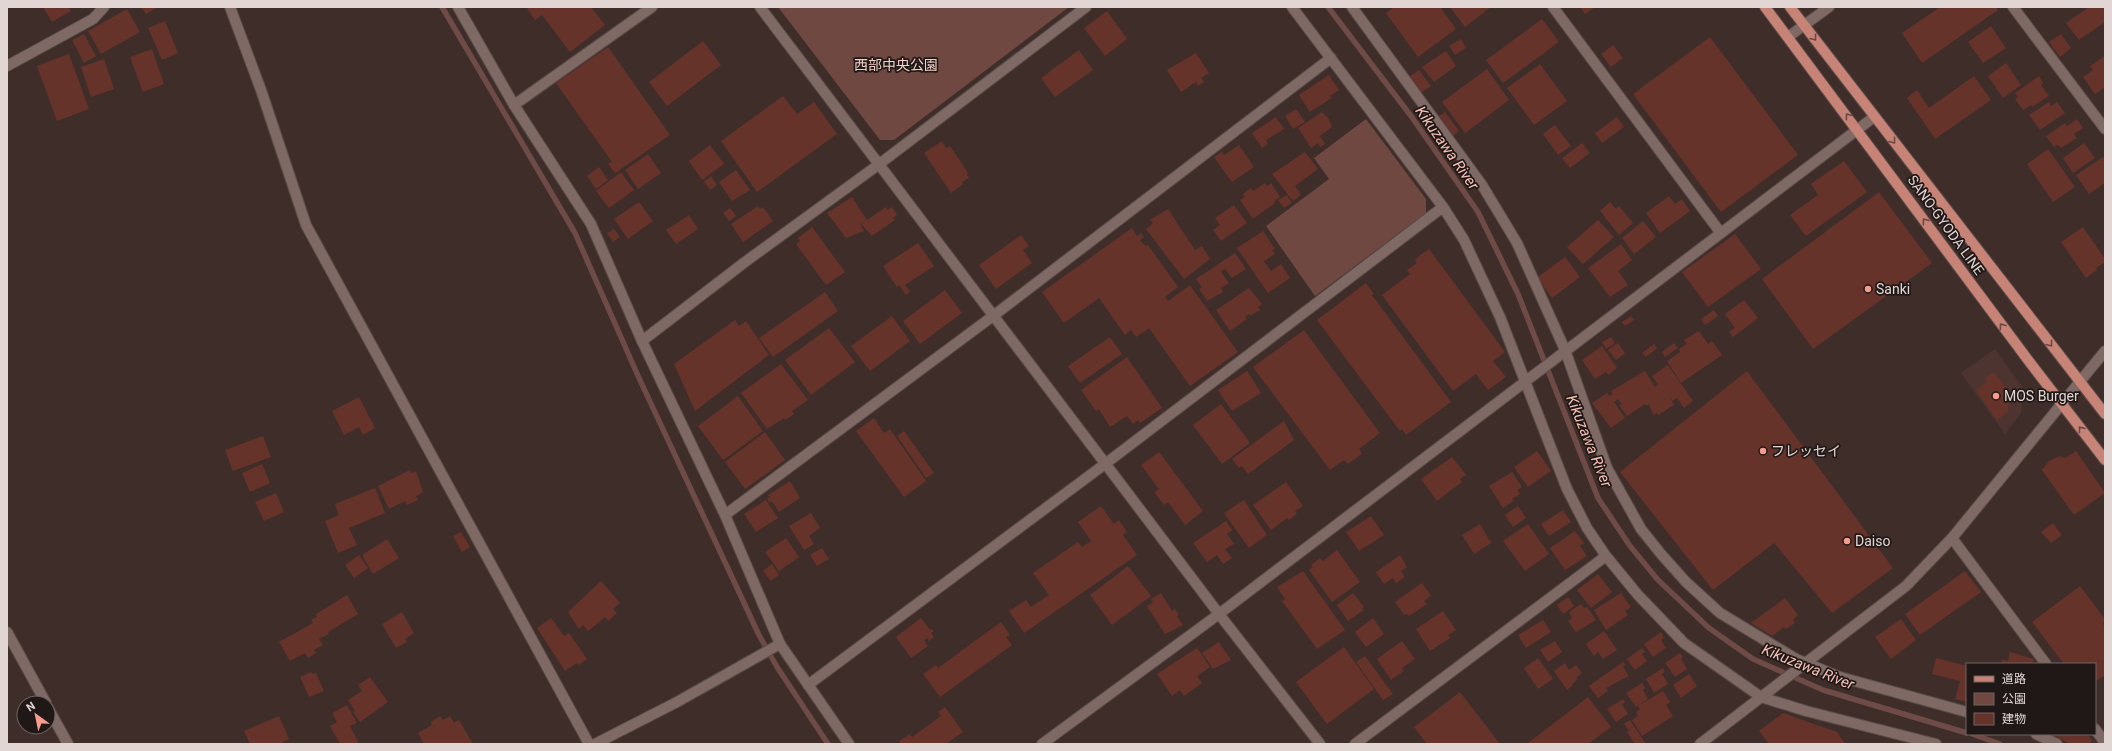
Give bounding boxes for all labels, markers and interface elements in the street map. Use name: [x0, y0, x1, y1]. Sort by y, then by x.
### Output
one-way arrow: [1809, 34, 1816, 41]
park label: 西部中央公園: [854, 57, 938, 73]
water label: Kikuzawa River: [1412, 103, 1483, 194]
one-way arrow: [1846, 114, 1853, 121]
one-way arrow: [1889, 136, 1896, 143]
street label: SANO-GYODA LINE: [1904, 172, 1988, 278]
one-way arrow: [1922, 218, 1930, 225]
place label: Sanki: [1876, 281, 1910, 297]
marker: Sanki: [1863, 284, 1873, 294]
one-way arrow: [2000, 323, 2007, 330]
one-way arrow: [2045, 339, 2052, 346]
place label: MOS Burger: [2004, 388, 2079, 404]
marker: MOS Burger: [1991, 391, 2001, 401]
water label: Kikuzawa River: [1562, 392, 1616, 491]
one-way arrow: [2078, 426, 2086, 433]
place label: フレッセイ: [1771, 443, 1841, 459]
marker: フレッセイ: [1758, 446, 1768, 456]
place label: Daiso: [1855, 533, 1890, 549]
marker: Daiso: [1842, 536, 1852, 546]
water label: Kikuzawa River: [1759, 640, 1858, 694]
legend: [1966, 663, 2096, 735]
text: 道路: [2002, 672, 2026, 686]
text: 公園: [2002, 692, 2026, 706]
north arrow: [16, 695, 56, 735]
text: N: [24, 699, 38, 715]
text: 建物: [2002, 712, 2026, 726]

